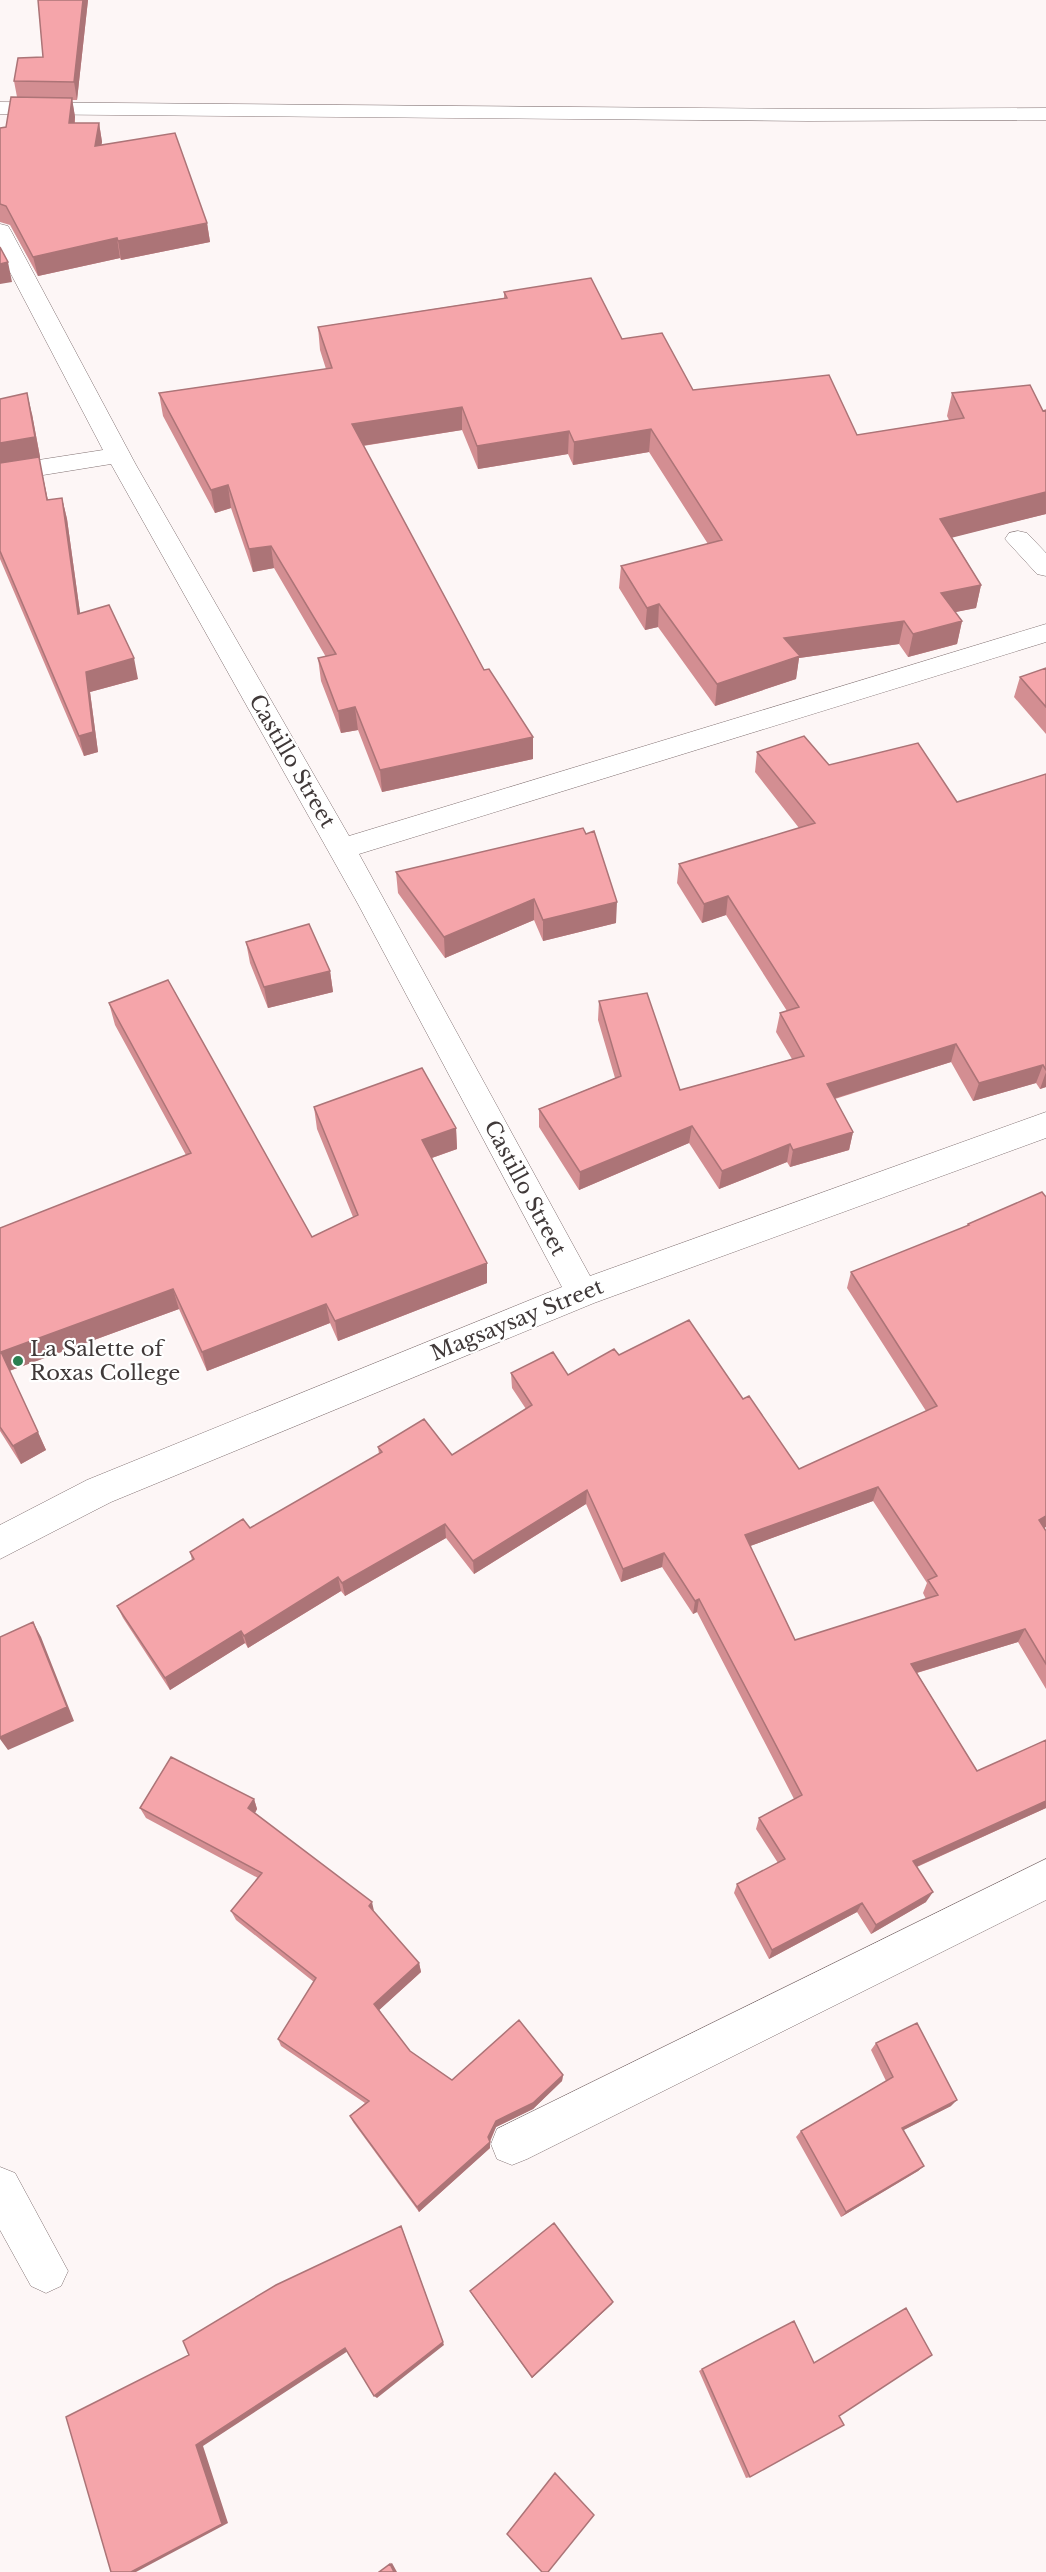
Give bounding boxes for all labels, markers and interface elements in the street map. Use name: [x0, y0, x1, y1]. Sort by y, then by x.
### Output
street label: Castillo Street: [243, 690, 341, 832]
street label: Castillo Street: [478, 1116, 572, 1260]
street label: Magsaysay Street: [427, 1274, 607, 1366]
place label: La Salette of Roxas College: [30, 1336, 180, 1386]
marker: La Salette of Roxas College: [11, 1354, 25, 1368]

